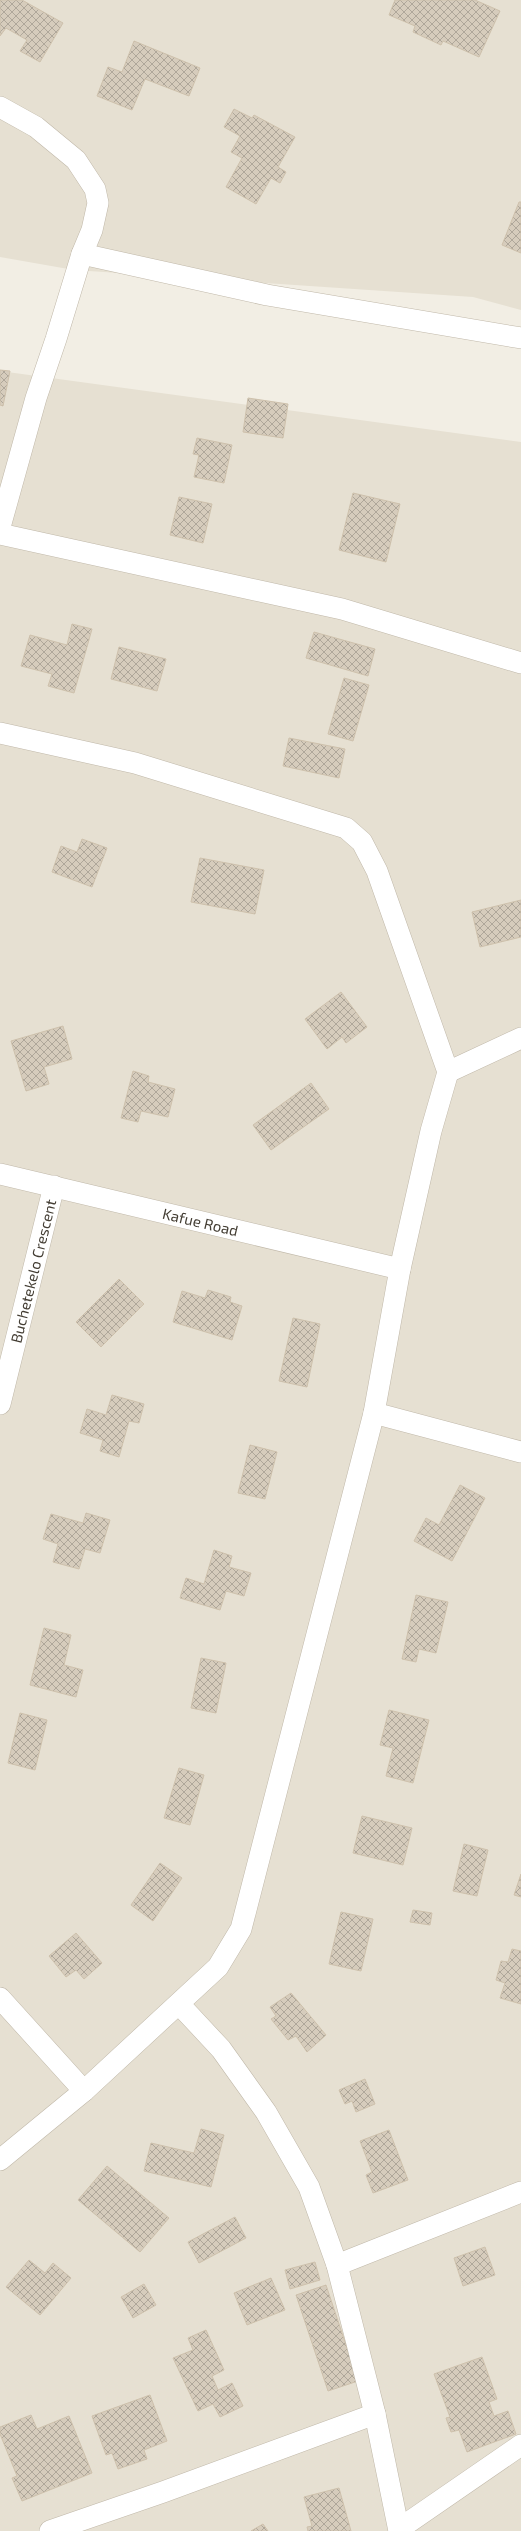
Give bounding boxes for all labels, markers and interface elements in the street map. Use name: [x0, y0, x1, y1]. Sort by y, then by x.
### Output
street label: Buchetekelo Crescent: [6, 1197, 59, 1345]
street label: Kafue Road: [161, 1204, 240, 1239]

